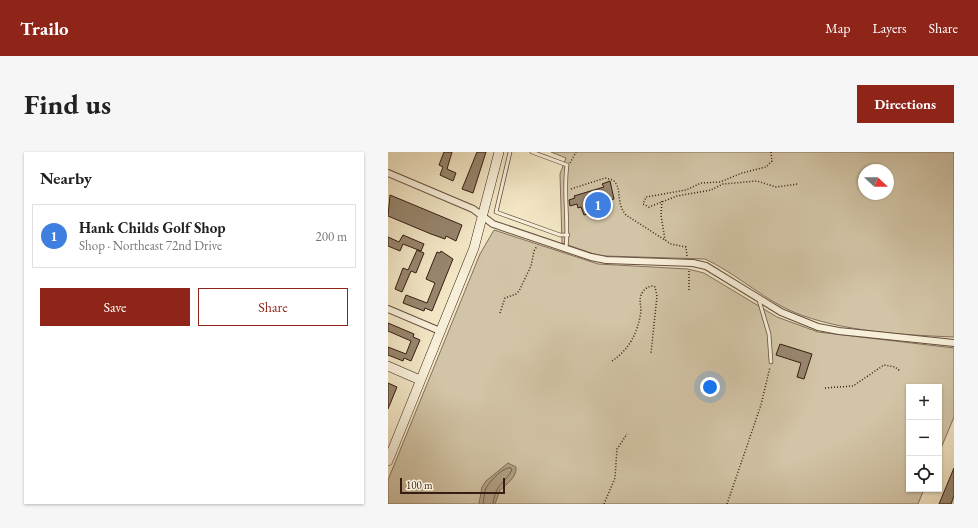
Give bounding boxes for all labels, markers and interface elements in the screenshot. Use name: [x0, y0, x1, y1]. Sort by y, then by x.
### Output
text: Trailo: [20, 16, 69, 41]
text: Map: [825, 19, 850, 37]
text: Layers: [872, 19, 907, 37]
text: Share: [929, 19, 958, 37]
button: Directions: [857, 85, 954, 123]
text: Find us: [24, 86, 111, 122]
north arrow: [858, 164, 894, 200]
text: Nearby: [40, 167, 92, 189]
pin: 1: [585, 190, 611, 220]
text: Hank Childs Golf Shop: [79, 218, 226, 237]
text: 1: [51, 228, 57, 245]
text: 200 m: [316, 228, 347, 245]
text: Shop · Northeast 72nd Drive: [79, 237, 222, 254]
button: Save: [40, 288, 190, 326]
button: Share: [198, 288, 348, 326]
your location: [700, 377, 720, 397]
map controls: [906, 384, 942, 492]
button: +: [906, 384, 942, 420]
button: −: [906, 420, 942, 456]
button: locate: [906, 456, 942, 492]
scale bar: [400, 476, 505, 495]
text: 100 m: [406, 478, 433, 492]

